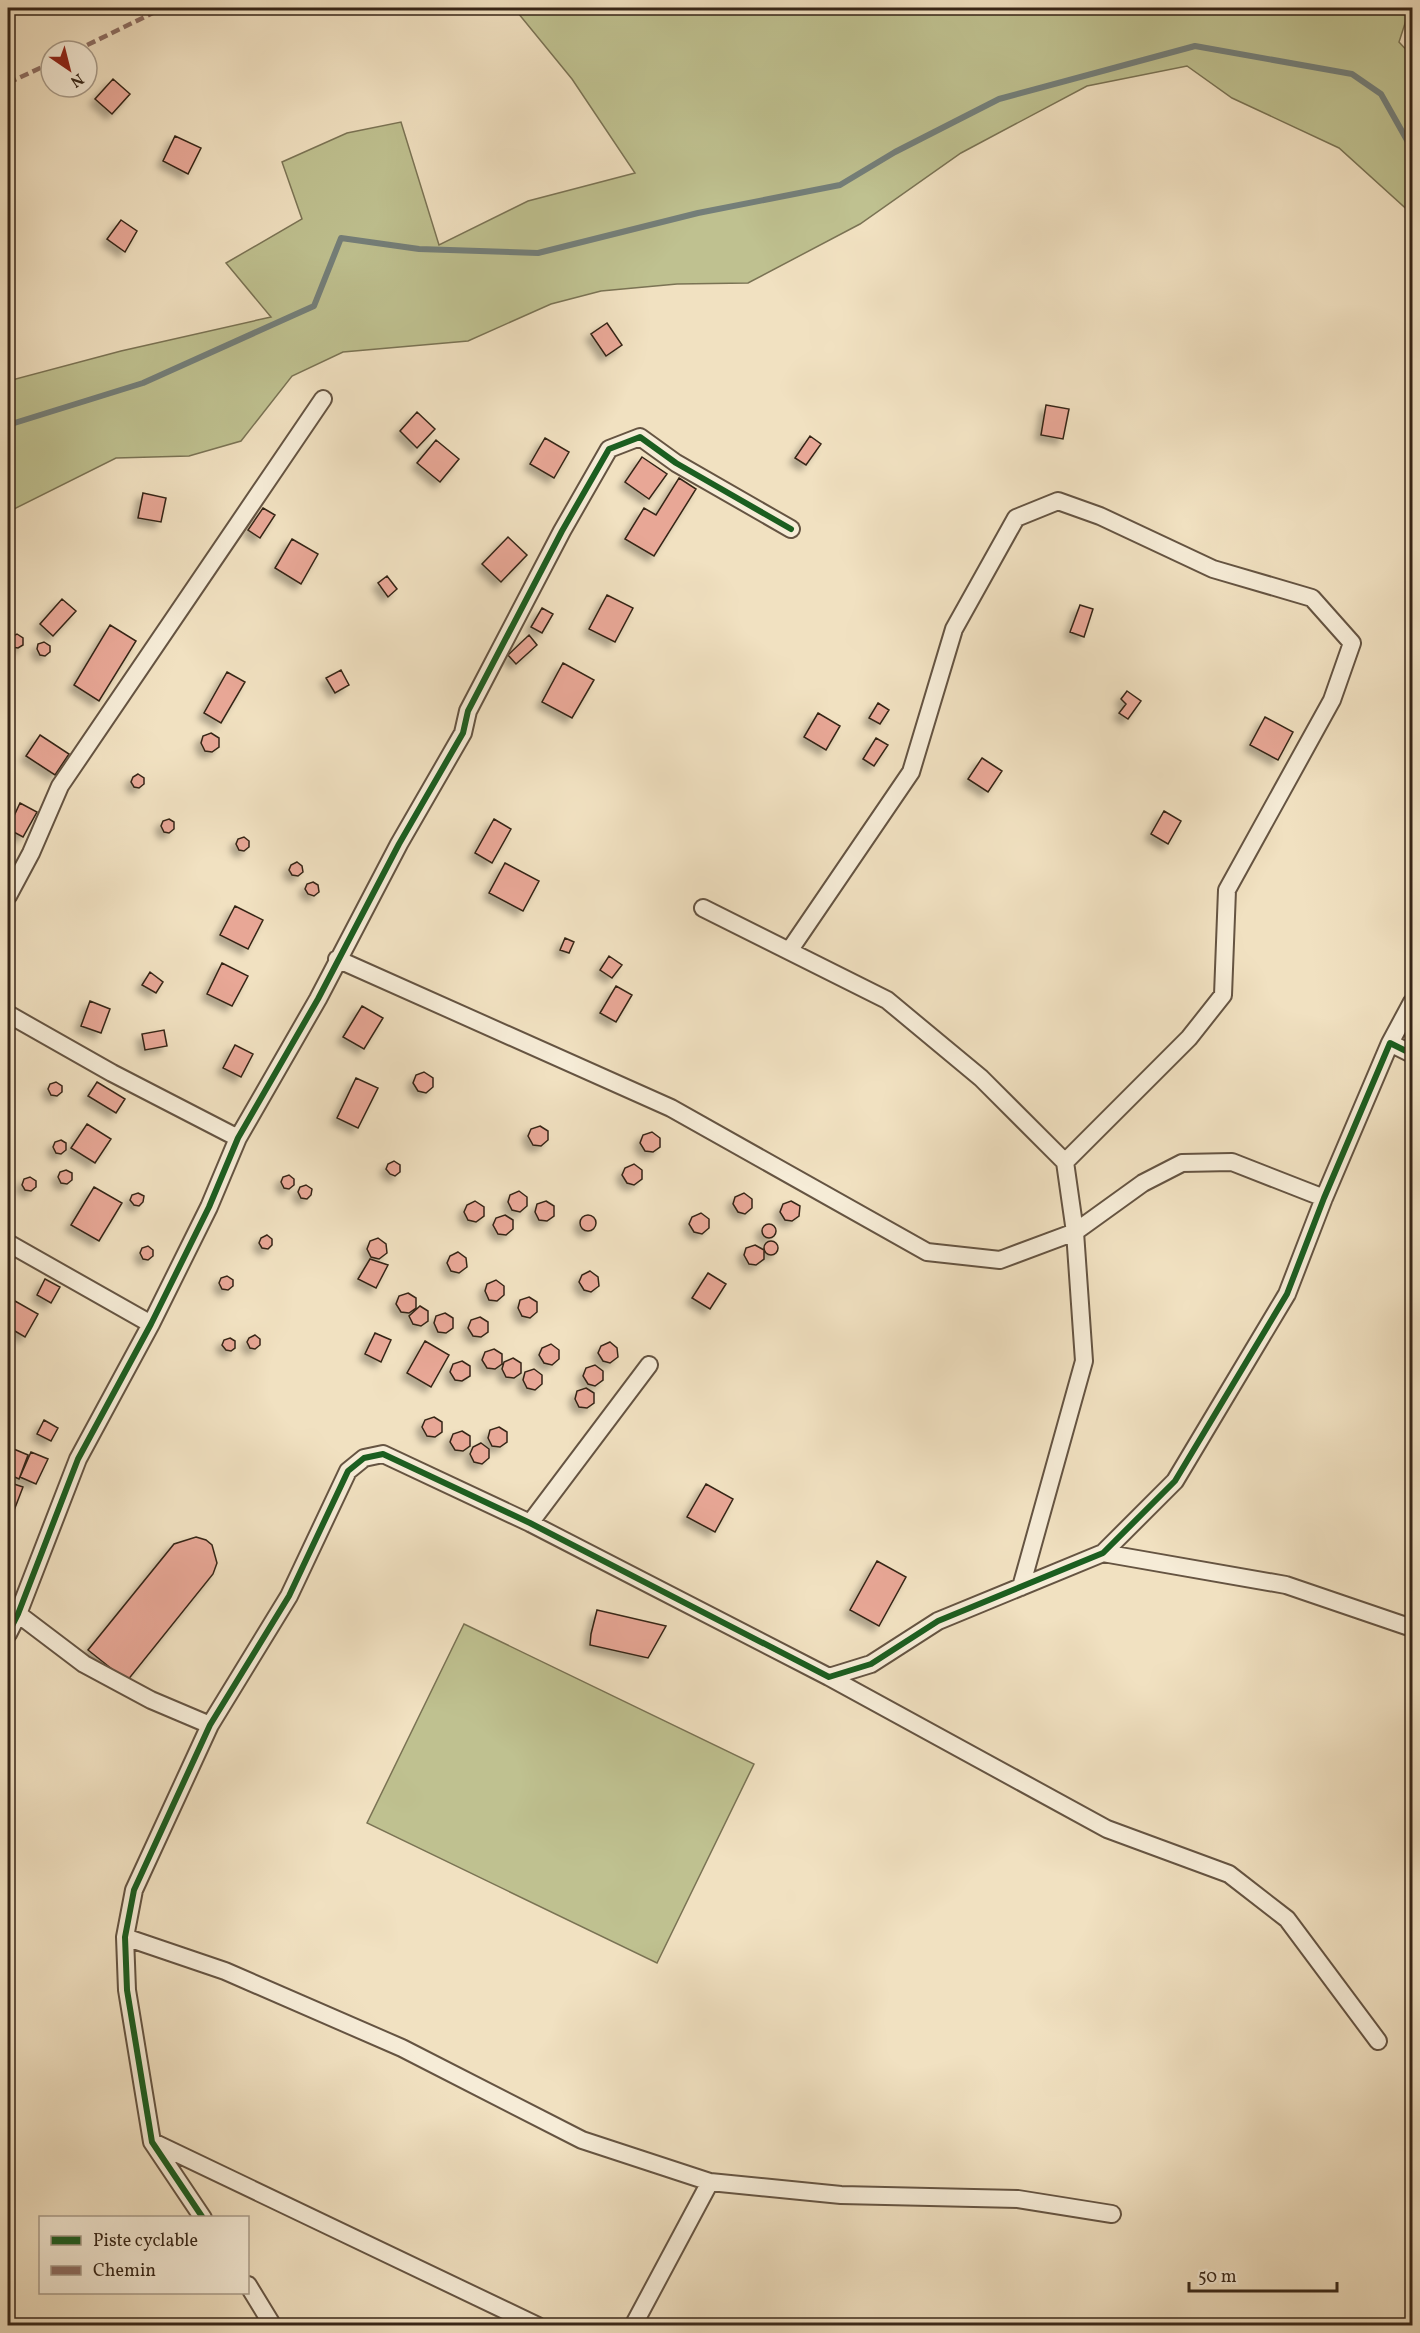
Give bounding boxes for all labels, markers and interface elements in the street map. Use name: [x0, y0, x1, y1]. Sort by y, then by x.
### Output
north arrow: [39, 39, 99, 99]
text: N: [65, 67, 88, 92]
legend: [39, 2216, 249, 2294]
text: Piste cyclable: [93, 2229, 198, 2254]
scale bar: [1189, 2255, 1338, 2293]
text: Chemin: [93, 2259, 156, 2284]
text: 50 m: [1198, 2265, 1237, 2290]

